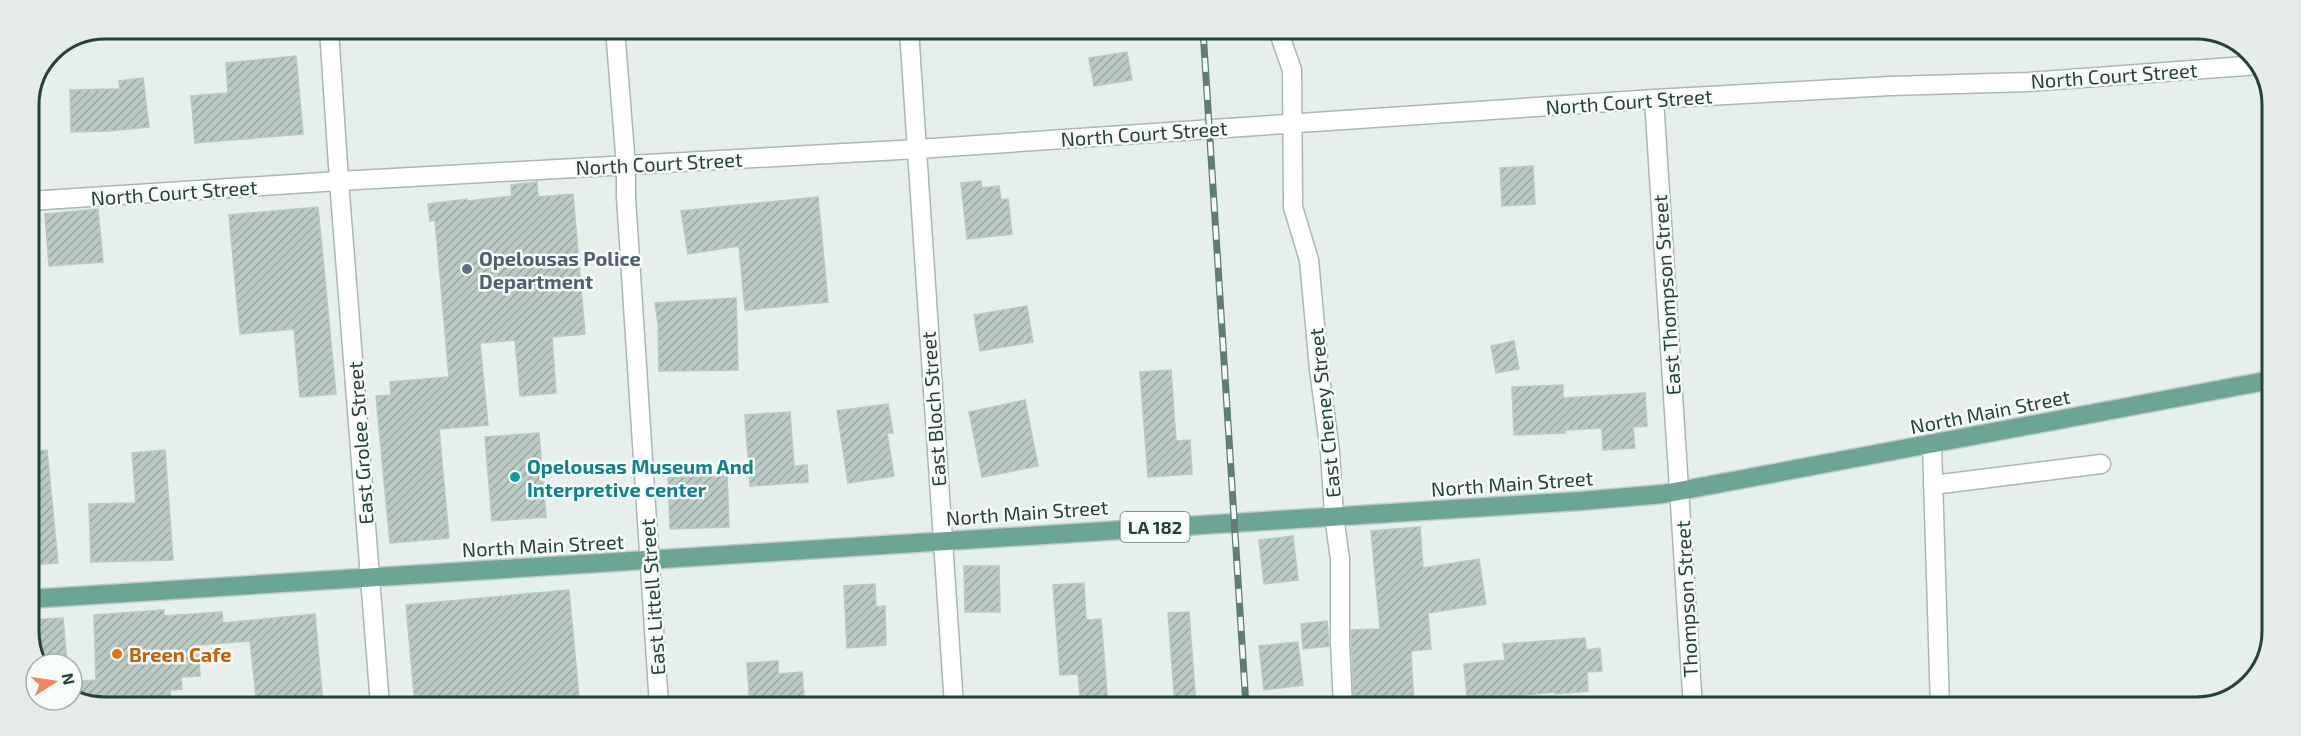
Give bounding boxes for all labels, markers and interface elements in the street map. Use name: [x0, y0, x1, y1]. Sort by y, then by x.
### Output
street label: North Court Street: [2030, 57, 2199, 93]
street label: North Court Street: [1545, 83, 1714, 119]
street label: North Court Street: [1060, 115, 1229, 151]
street label: North Court Street: [575, 147, 743, 179]
street label: North Court Street: [90, 174, 259, 210]
street label: East Thompson Street: [1647, 194, 1685, 396]
place label: Opelousas Police Department: [479, 246, 641, 293]
marker: Opelousas Police Department: [460, 262, 474, 276]
street label: East Cheney Street: [1303, 327, 1345, 499]
street label: East Bloch Street: [916, 330, 950, 487]
street label: East Grolee Street: [342, 360, 378, 525]
street label: North Main Street: [1908, 384, 2072, 438]
place label: Opelousas Museum And Interpretive center: [527, 454, 754, 501]
street label: North Main Street: [1430, 465, 1594, 501]
marker: Opelousas Museum And Interpretive center: [508, 470, 522, 484]
street label: North Main Street: [945, 494, 1109, 530]
road number: LA 182: [1120, 512, 1190, 542]
street label: East Littell Street: [635, 517, 669, 676]
street label: Thompson Street: [1670, 520, 1702, 678]
street label: North Main Street: [461, 529, 625, 561]
place label: Breen Cafe: [129, 642, 231, 666]
marker: Breen Cafe: [110, 647, 124, 661]
north arrow: [24, 652, 84, 712]
text: N: [59, 671, 80, 686]

